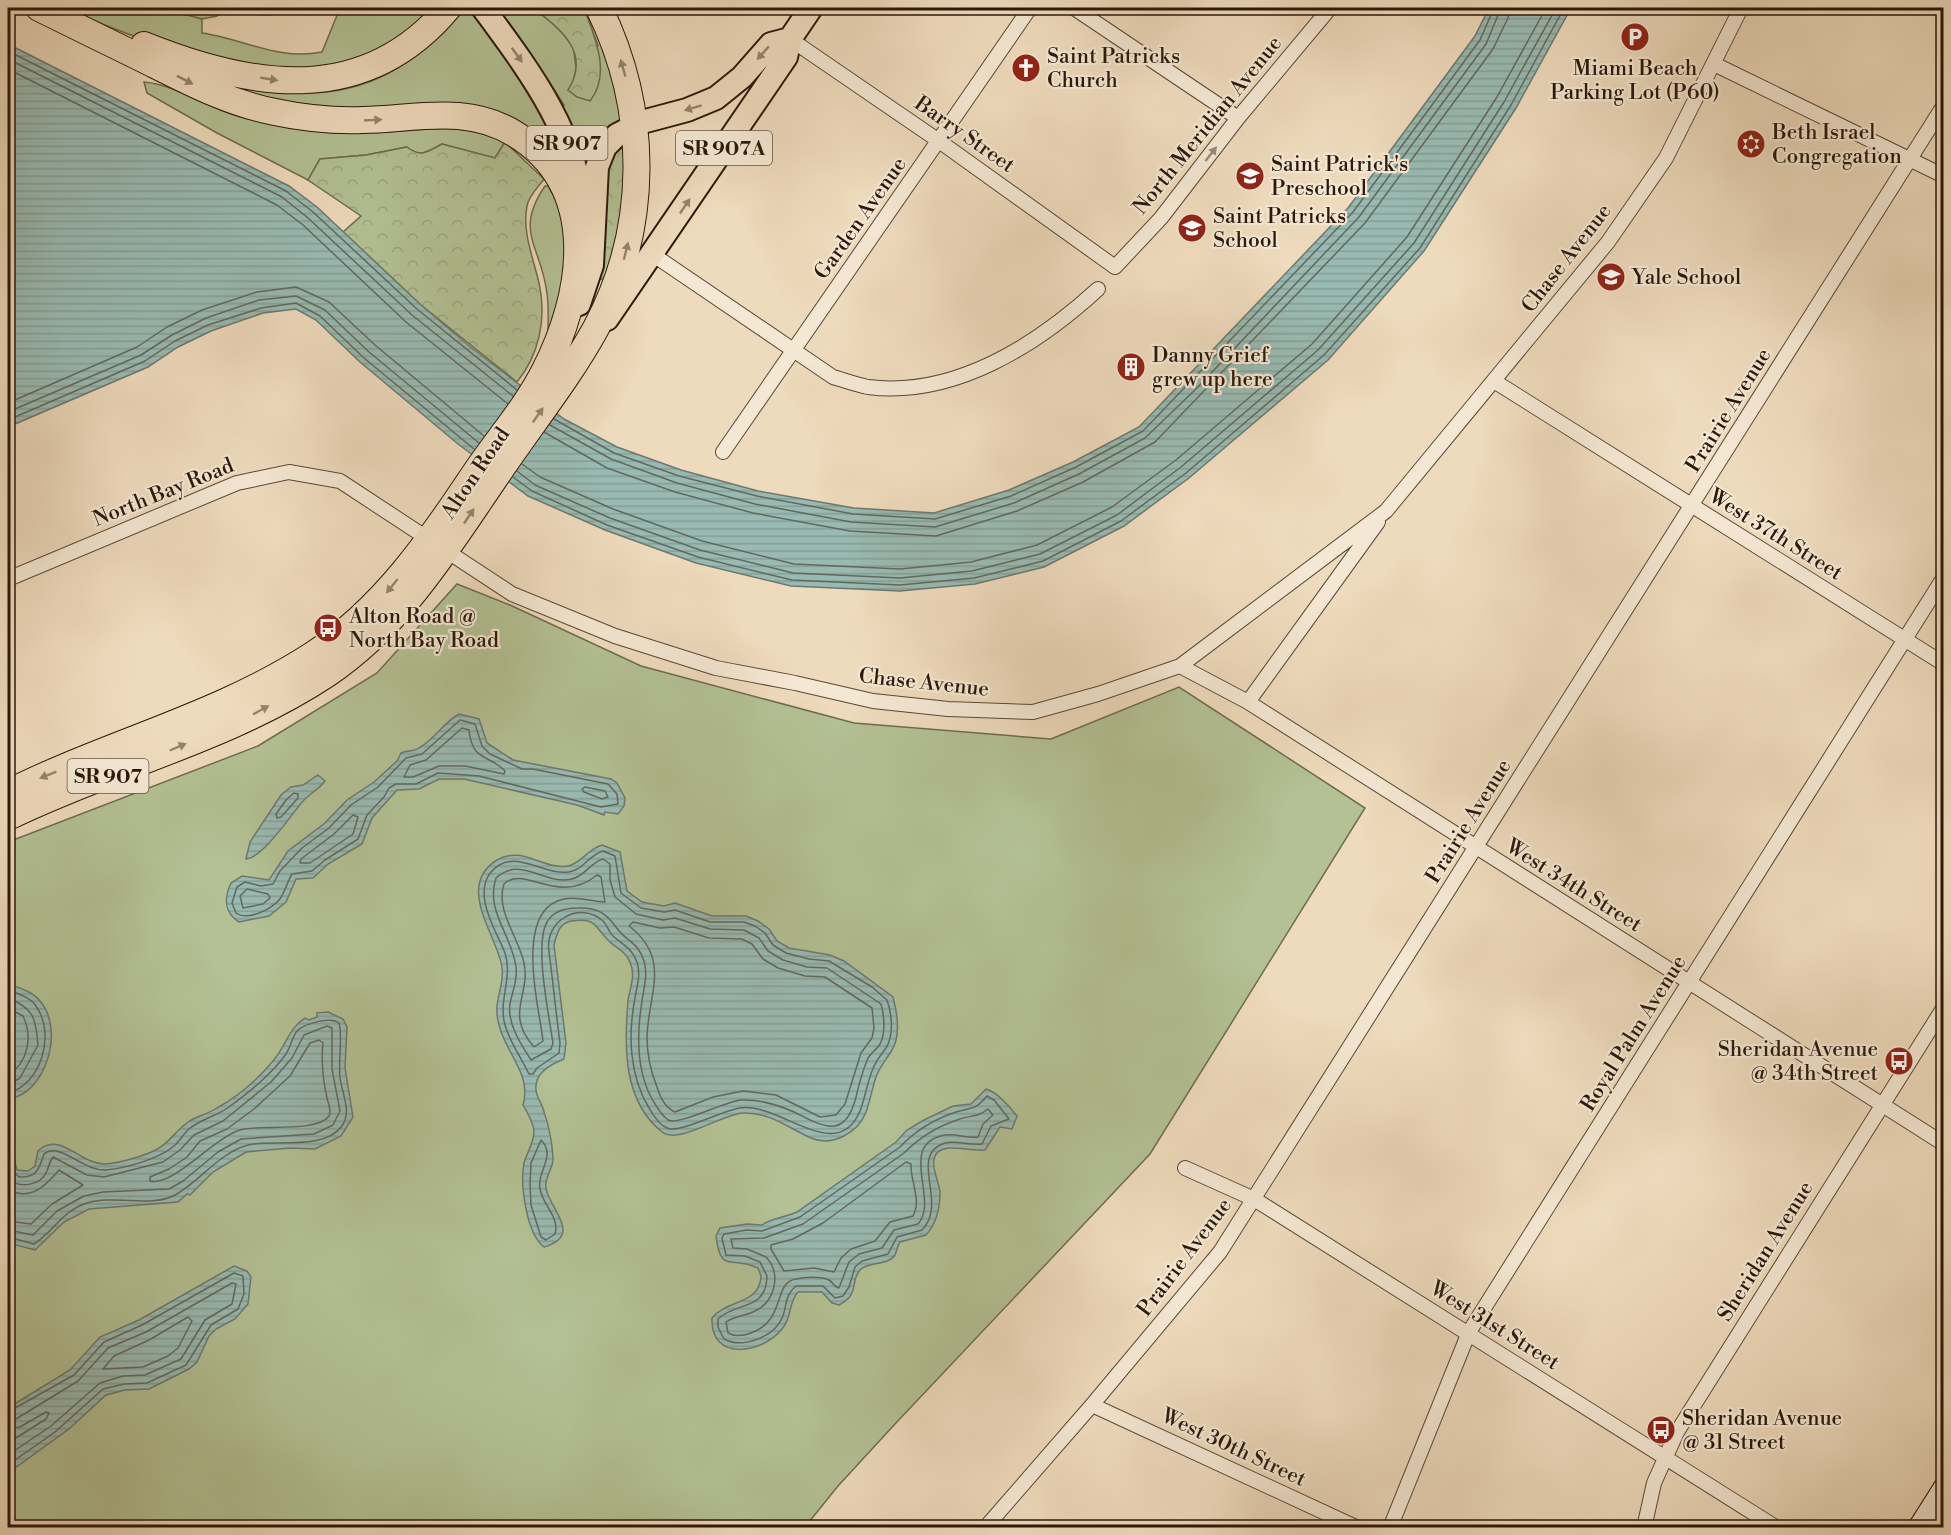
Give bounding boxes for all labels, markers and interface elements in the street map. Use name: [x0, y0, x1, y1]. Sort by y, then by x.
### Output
parking icon: Miami Beach Parking Lot (P60): [1619, 21, 1651, 53]
street label: North Meridian Avenue: [1128, 31, 1288, 220]
place label: Saint Patricks Church: [1047, 44, 1180, 94]
one-way arrow: [757, 45, 770, 60]
one-way arrow: [511, 46, 523, 62]
church icon: Saint Patricks Church: [1010, 52, 1042, 84]
place label: Miami Beach Parking Lot (P60): [1550, 56, 1720, 106]
one-way arrow: [618, 59, 627, 77]
one-way arrow: [176, 75, 194, 85]
one-way arrow: [260, 75, 279, 84]
street label: Barry Street: [909, 90, 1020, 179]
one-way arrow: [684, 104, 702, 113]
one-way arrow: [364, 115, 383, 124]
place label: Beth Israel Congregation: [1771, 120, 1902, 170]
road number: SR 907: [526, 126, 608, 160]
synagogue icon: Beth Israel Congregation: [1735, 128, 1767, 160]
road number: SR 907A: [676, 131, 772, 165]
one-way arrow: [1204, 146, 1216, 161]
street label: Garden Avenue: [809, 152, 913, 285]
place label: Saint Patrick's Preschool: [1271, 152, 1408, 202]
school or university icon: Saint Patrick's Preschool: [1234, 160, 1266, 192]
one-way arrow: [679, 198, 690, 214]
street label: Chase Avenue: [1516, 199, 1617, 318]
place label: Saint Patricks School: [1213, 204, 1346, 254]
school or university icon: Saint Patricks School: [1176, 212, 1208, 244]
one-way arrow: [622, 242, 631, 260]
school or university icon: Yale School: [1595, 261, 1627, 293]
place label: Yale School: [1631, 265, 1741, 291]
place label: Danny Grief grew up here: [1152, 343, 1273, 393]
street label: Prairie Avenue: [1680, 344, 1777, 477]
building icon: Danny Grief grew up here: [1115, 351, 1147, 383]
one-way arrow: [532, 407, 544, 423]
street label: Alton Road: [435, 423, 516, 525]
street label: North Bay Road: [89, 453, 238, 533]
street label: West 37th Street: [1703, 483, 1848, 587]
one-way arrow: [464, 508, 475, 524]
one-way arrow: [386, 578, 399, 594]
place label: Alton Road @ North Bay Road: [348, 604, 499, 654]
bus stop icon: Alton Road @ North Bay Road: [312, 612, 344, 644]
street label: Chase Avenue: [857, 663, 990, 703]
one-way arrow: [253, 705, 269, 716]
one-way arrow: [170, 743, 187, 752]
street label: Prairie Avenue: [1420, 755, 1517, 888]
road number: SR 907: [68, 759, 148, 793]
one-way arrow: [39, 770, 57, 780]
street label: West 34th Street: [1500, 833, 1647, 938]
street label: Royal Palm Avenue: [1575, 951, 1692, 1116]
place label: Sheridan Avenue @ 34th Street: [1718, 1037, 1879, 1087]
bus stop icon: Sheridan Avenue @ 34th Street: [1883, 1045, 1915, 1077]
street label: Sheridan Avenue: [1712, 1177, 1819, 1326]
street label: Prairie Avenue: [1132, 1193, 1238, 1322]
street label: West 31st Street: [1424, 1275, 1564, 1376]
street label: West 30th Street: [1156, 1403, 1311, 1493]
place label: Sheridan Avenue @ 31 Street: [1682, 1406, 1842, 1456]
bus stop icon: Sheridan Avenue @ 31 Street: [1645, 1414, 1677, 1446]

